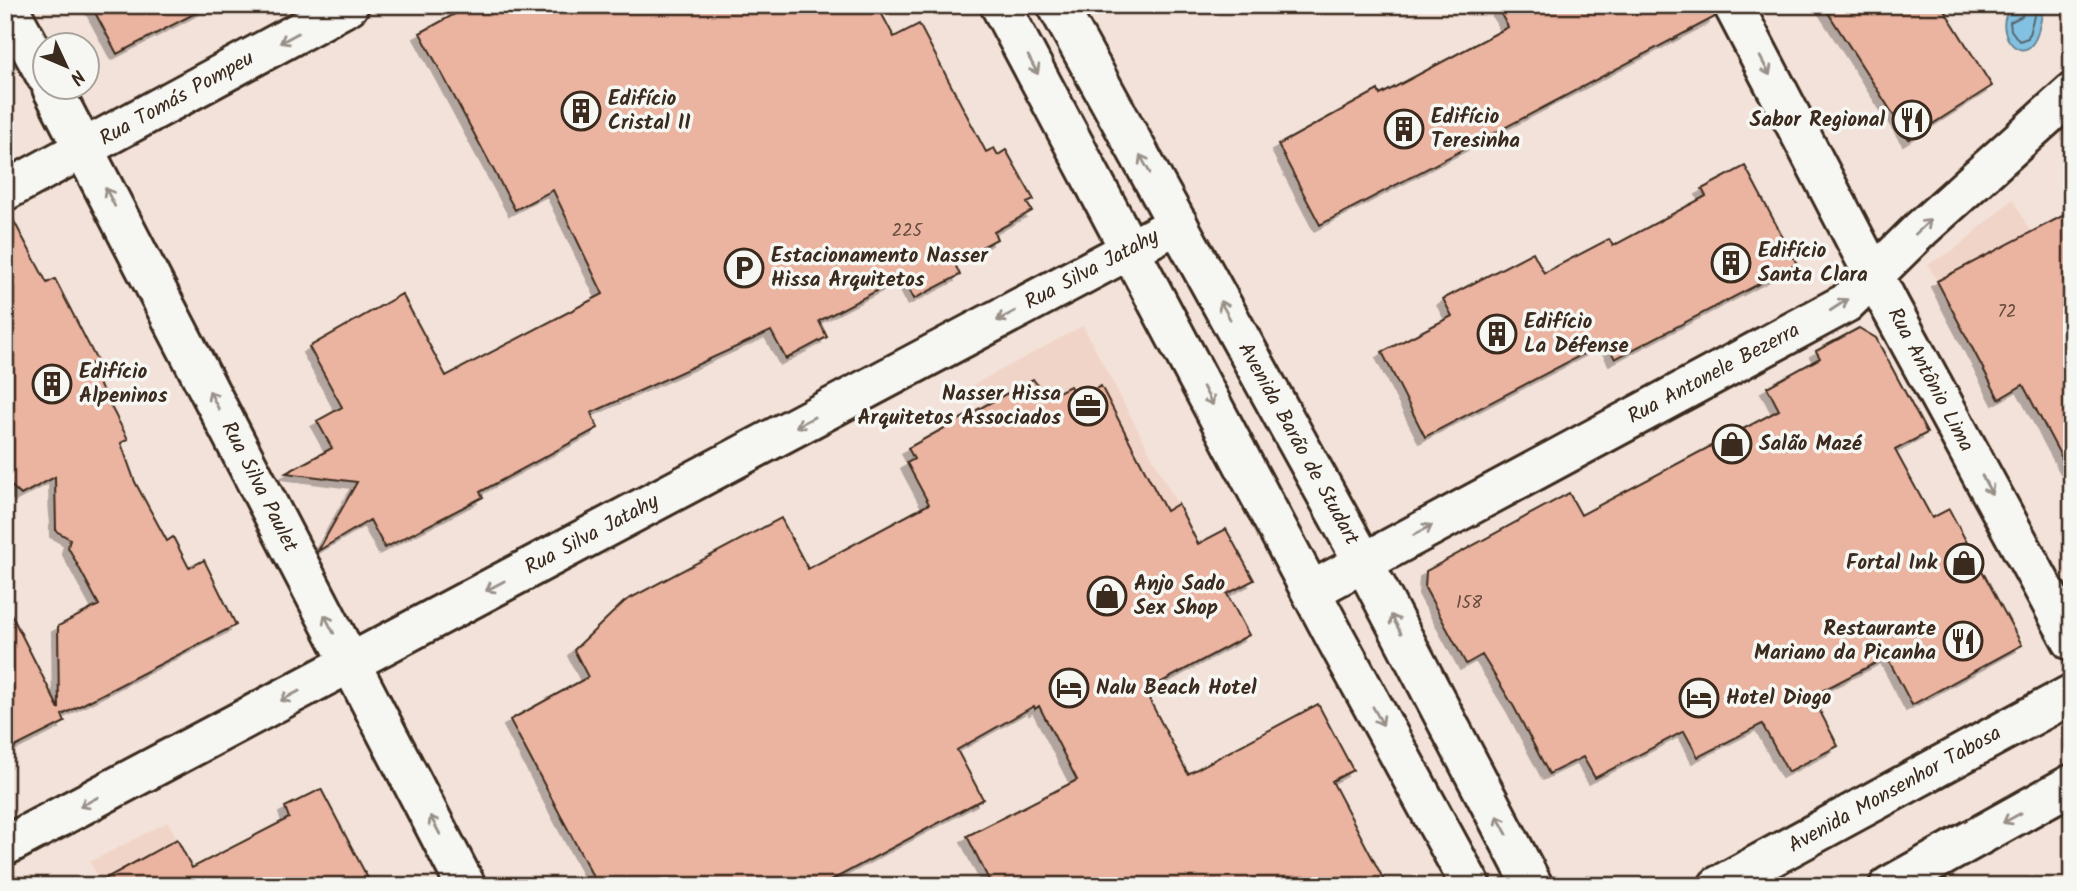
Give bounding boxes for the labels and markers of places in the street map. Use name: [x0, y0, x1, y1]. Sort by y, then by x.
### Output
place label: Edifício Cristal II: [608, 83, 691, 140]
building icon: Edifício Cristal II: [560, 90, 602, 132]
restaurant icon: Sabor Regional: [1891, 99, 1933, 141]
place label: Edifício Teresinha: [1431, 101, 1520, 158]
place label: Sabor Regional: [1750, 104, 1885, 137]
building icon: Edifício Teresinha: [1383, 108, 1425, 150]
place label: Edifício Santa Clara: [1758, 235, 1868, 292]
place label: Estacionamento Nasser Hissa Arquitetos: [771, 240, 989, 297]
building icon: Edifício Santa Clara: [1710, 242, 1752, 284]
parking icon: Estacionamento Nasser Hissa Arquitetos: [723, 247, 765, 289]
place label: Edifício La Défense: [1524, 306, 1629, 363]
building icon: Edifício La Défense: [1476, 313, 1518, 355]
place label: Edifício Alpeninos: [79, 356, 168, 413]
building icon: Edifício Alpeninos: [31, 363, 73, 405]
place label: Nasser Hissa Arquitetos Associados: [857, 378, 1061, 435]
office icon: Nasser Hissa Arquitetos Associados: [1067, 385, 1109, 427]
shop icon: Salão Mazé: [1711, 423, 1753, 465]
place label: Salão Mazé: [1759, 428, 1863, 461]
shop icon: Fortal Ink: [1943, 542, 1985, 584]
place label: Fortal Ink: [1846, 547, 1938, 580]
place label: Anjo Sado Sex Shop: [1134, 568, 1226, 625]
shop icon: Anjo Sado Sex Shop: [1086, 575, 1128, 617]
place label: Restaurante Mariano da Picanha: [1754, 613, 1936, 670]
restaurant icon: Restaurante Mariano da Picanha: [1942, 620, 1984, 662]
hotel icon: Nalu Beach Hotel: [1048, 667, 1090, 709]
place label: Nalu Beach Hotel: [1096, 672, 1257, 705]
hotel icon: Hotel Diogo: [1678, 677, 1720, 719]
place label: Hotel Diogo: [1726, 682, 1832, 715]

